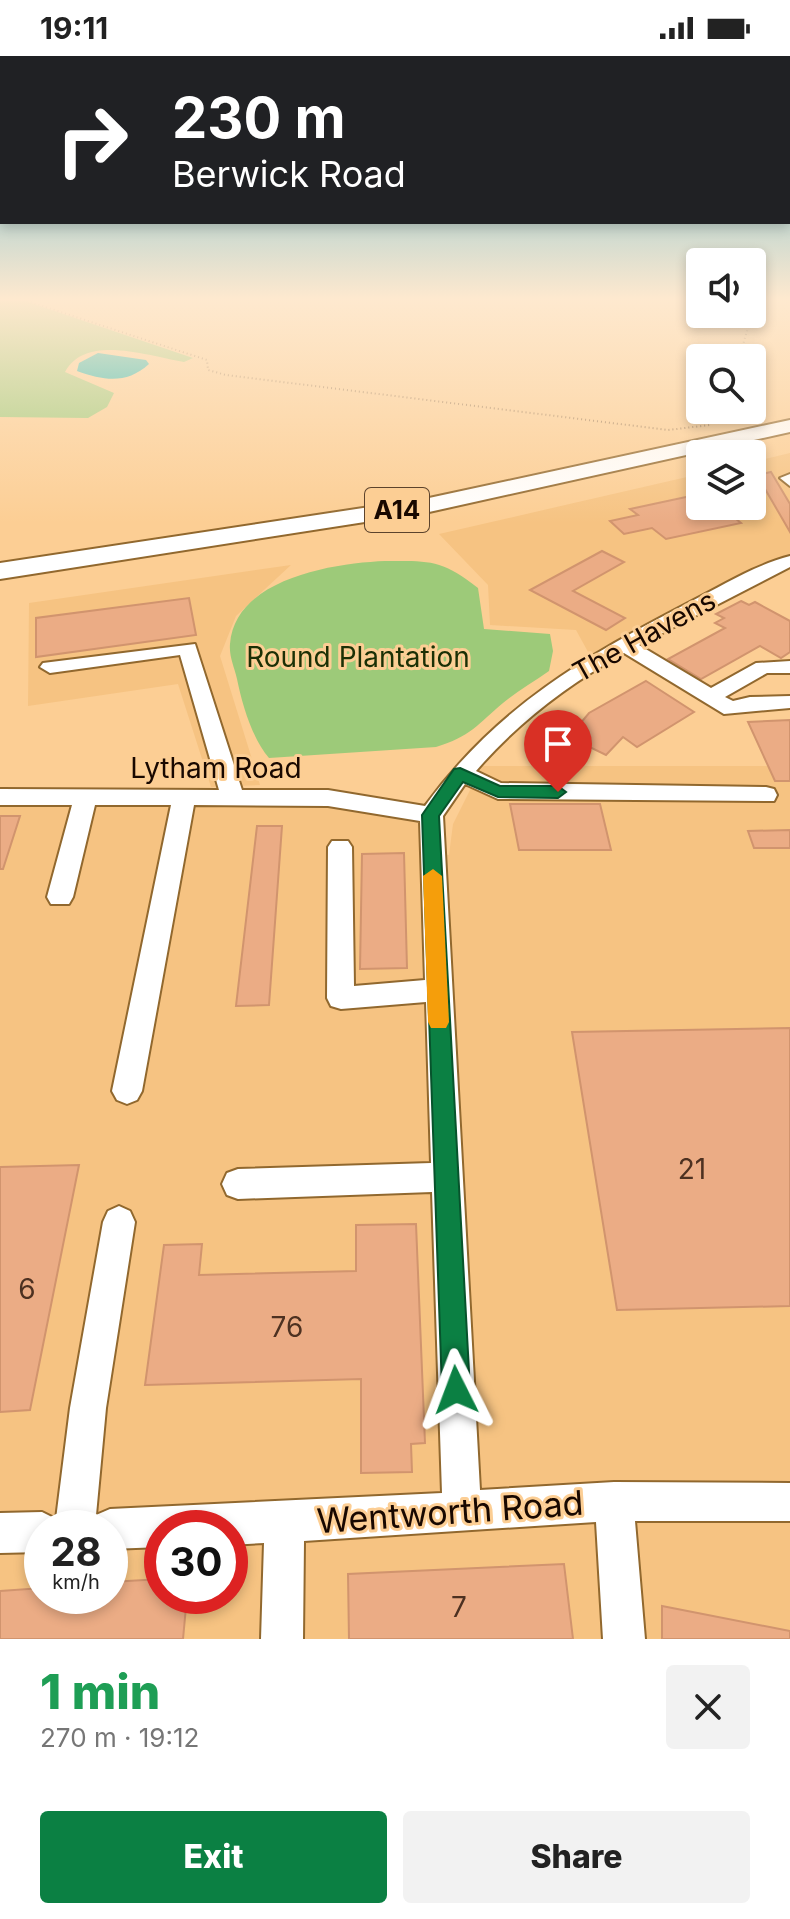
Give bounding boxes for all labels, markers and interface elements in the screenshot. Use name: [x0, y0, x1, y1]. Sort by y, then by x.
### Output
text: 19:11: [40, 10, 108, 46]
text: 230 m: [172, 84, 346, 152]
icon: right: [40, 88, 144, 192]
text: Berwick Road: [172, 152, 406, 196]
map controls: [686, 248, 766, 520]
button: sound: [686, 248, 766, 328]
button: search: [686, 344, 766, 424]
button: layers: [686, 440, 766, 520]
road number: A14: [365, 488, 429, 532]
street label: The Havens: [567, 583, 721, 689]
park label: Round Plantation: [246, 640, 470, 674]
pin: [524, 710, 592, 792]
icon: arrive: [536, 722, 580, 766]
street label: Lytham Road: [130, 751, 302, 785]
house number: 21: [678, 1152, 706, 1186]
house number: 6: [18, 1272, 36, 1306]
house number: 76: [271, 1310, 303, 1344]
position arrow: [414, 1348, 498, 1432]
street label: Wentworth Road: [315, 1482, 585, 1541]
speed limit sign: 30: [144, 1510, 248, 1614]
text: 28: [50, 1527, 102, 1576]
text: km/h: [52, 1570, 100, 1594]
house number: 7: [451, 1590, 467, 1624]
text: 1 min: [40, 1662, 160, 1721]
button: close: [666, 1665, 750, 1749]
text: 270 m · 19:12: [40, 1722, 199, 1753]
button: Exit: [40, 1811, 387, 1903]
button: Share: [403, 1811, 750, 1903]

